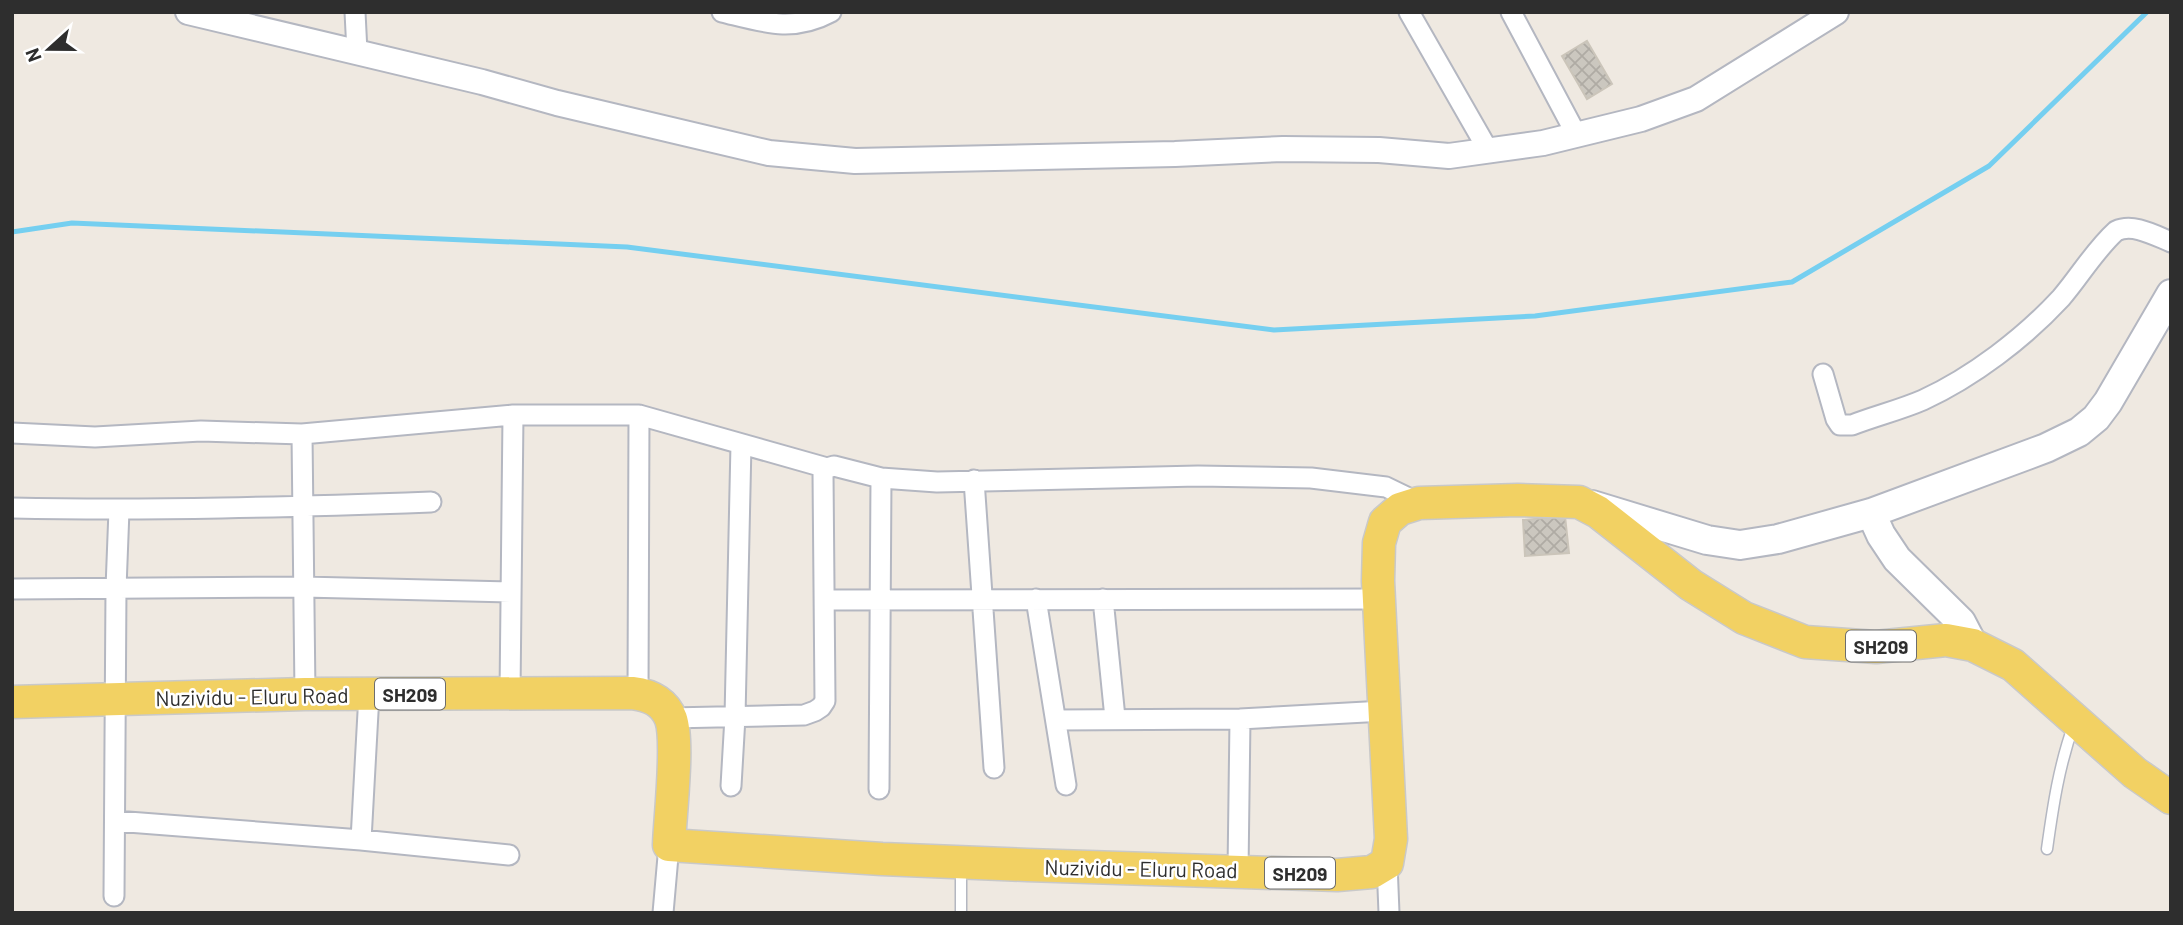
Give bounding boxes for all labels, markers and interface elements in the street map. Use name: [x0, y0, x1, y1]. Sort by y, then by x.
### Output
north arrow: [14, 14, 84, 84]
text: N: [20, 45, 46, 65]
road number: SH209: [1846, 631, 1916, 662]
road number: SH209: [375, 678, 445, 709]
street label: Nuzividu - Eluru Road: [155, 682, 349, 710]
street label: Nuzividu - Eluru Road: [1044, 854, 1238, 882]
road number: SH209: [1265, 858, 1335, 888]

